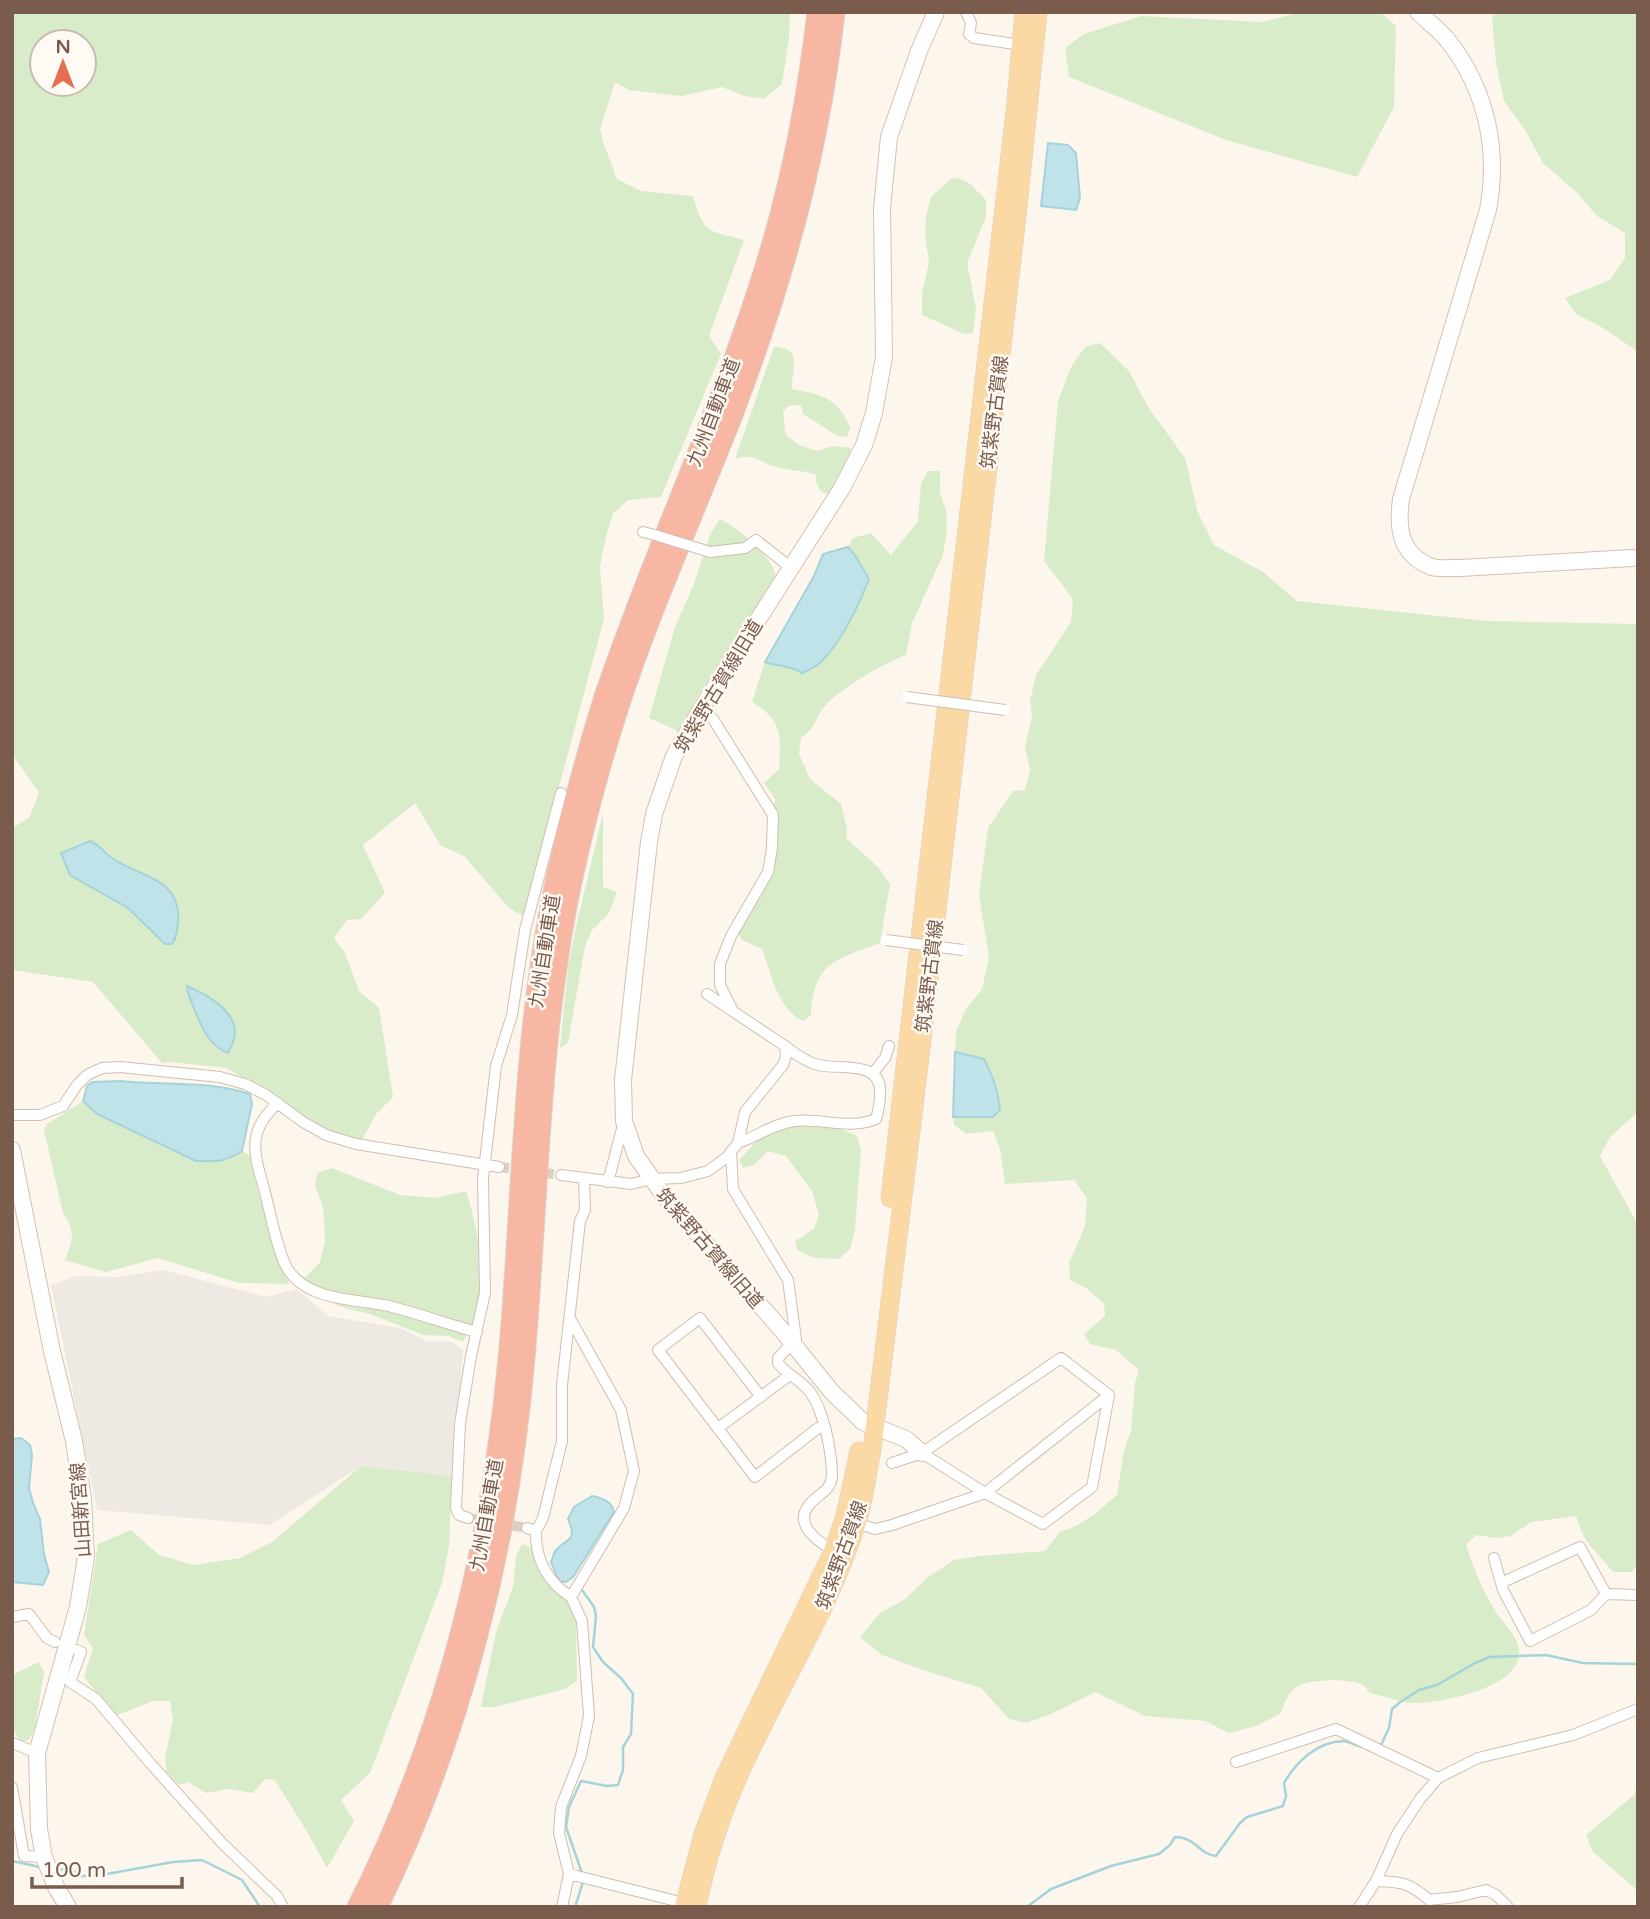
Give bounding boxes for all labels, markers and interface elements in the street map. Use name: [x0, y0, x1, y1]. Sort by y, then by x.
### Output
north arrow: [28, 28, 98, 98]
text: N: [55, 36, 71, 58]
street label: 筑紫野古賀線: [977, 354, 1013, 470]
street label: 九州自動車道: [683, 355, 745, 470]
street label: 筑紫野古賀線旧道: [670, 616, 767, 757]
street label: 九州自動車道: [525, 893, 565, 1009]
street label: 筑紫野古賀線: [912, 918, 948, 1034]
street label: 筑紫野古賀線旧道: [651, 1184, 767, 1313]
street label: 九州自動車道: [466, 1457, 508, 1573]
street label: 山田新宮線: [67, 1462, 95, 1558]
street label: 筑紫野古賀線: [812, 1498, 872, 1613]
scale bar: [32, 1846, 182, 1890]
text: 100 m: [42, 1858, 106, 1883]

